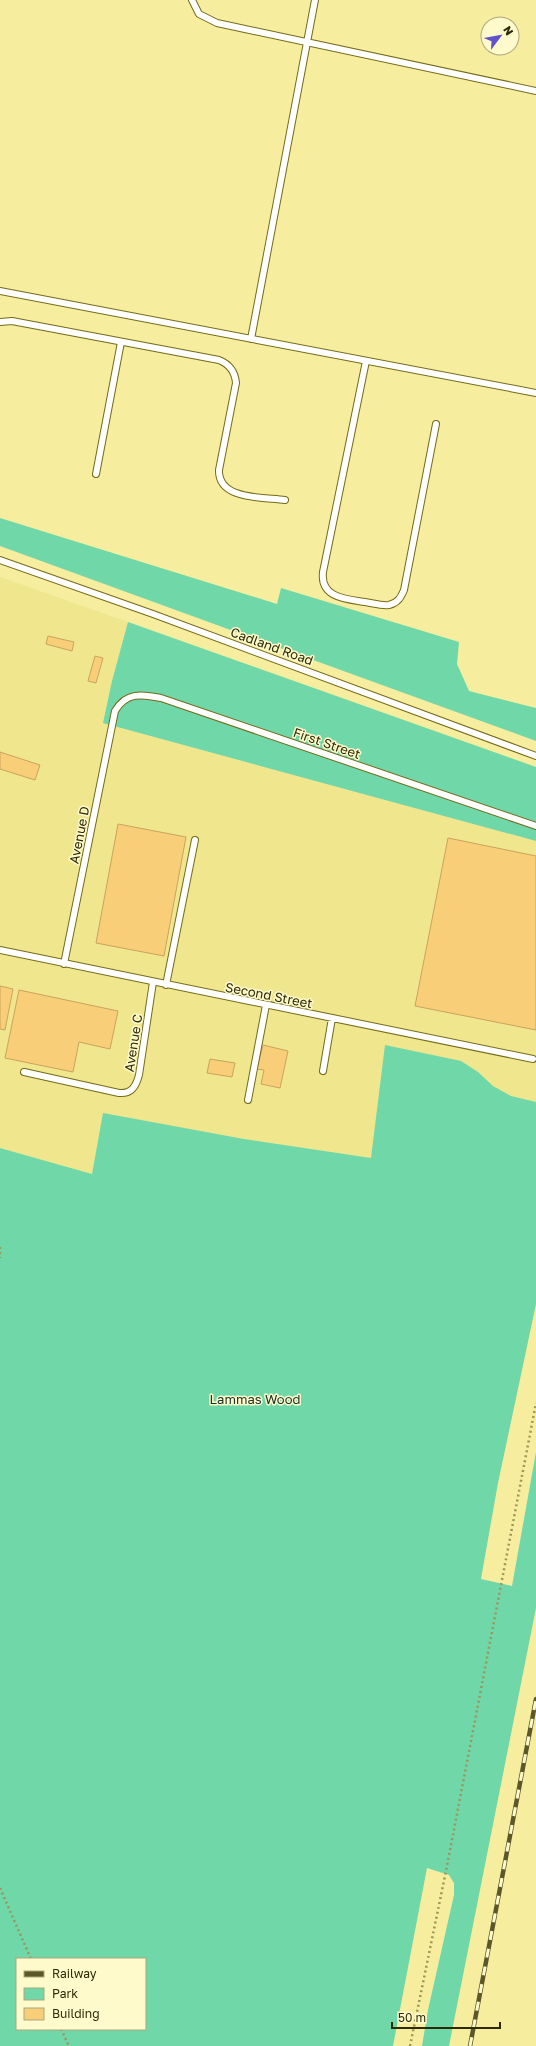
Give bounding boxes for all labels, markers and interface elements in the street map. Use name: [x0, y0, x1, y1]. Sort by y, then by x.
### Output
north arrow: [480, 16, 520, 56]
text: N: [501, 23, 517, 37]
street label: Cadland Road: [228, 624, 316, 668]
street label: First Street: [291, 724, 363, 762]
street label: Avenue D: [66, 805, 92, 865]
street label: Second Street: [224, 979, 314, 1011]
street label: Avenue C: [121, 1013, 145, 1073]
park label: Lammas Wood: [210, 1391, 300, 1407]
legend: [16, 1958, 146, 2030]
text: Railway: [52, 1966, 97, 1981]
text: Park: [52, 1986, 78, 2001]
scale bar: [392, 2004, 500, 2030]
text: Building: [52, 2006, 100, 2021]
text: 50 m: [398, 2010, 426, 2025]

